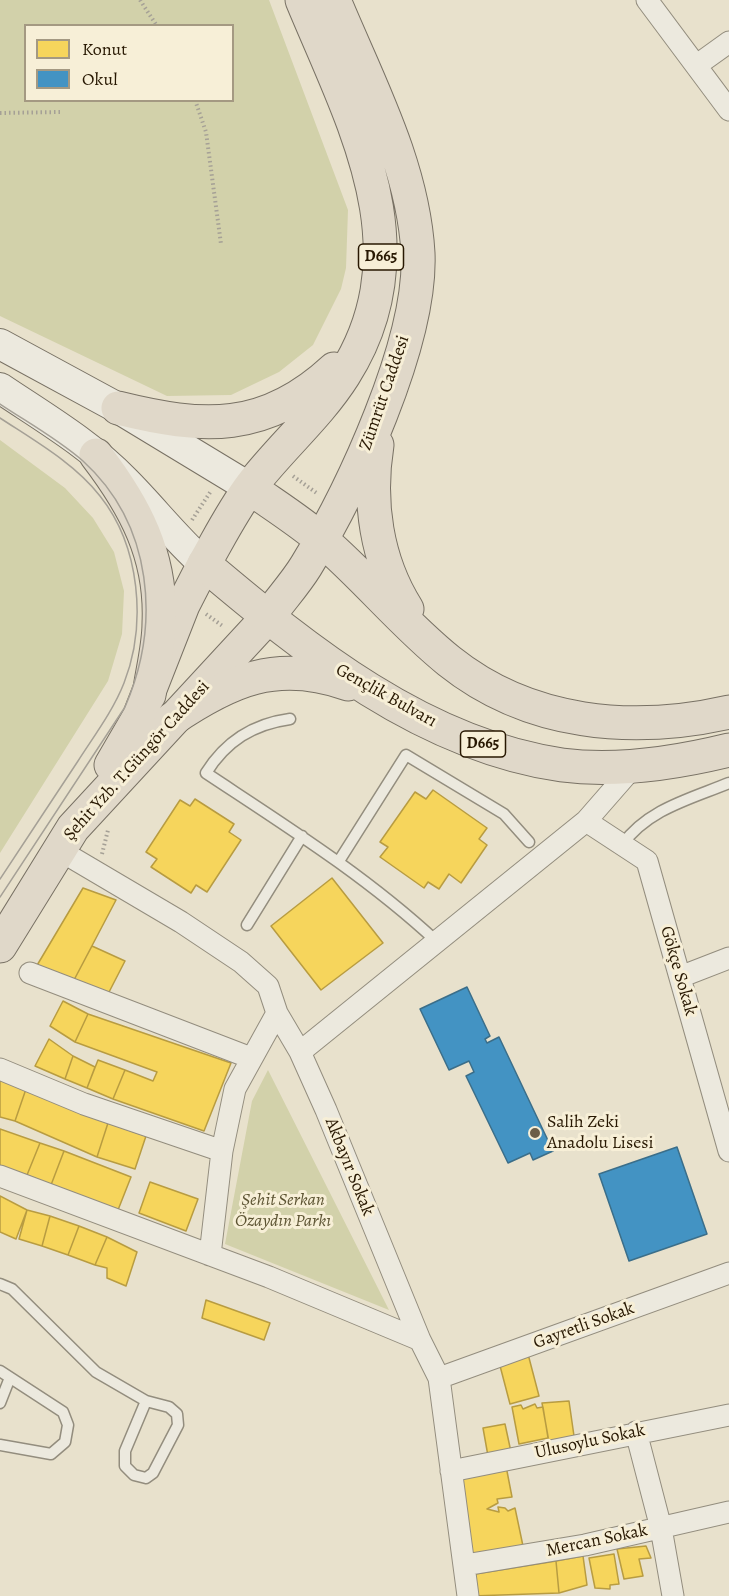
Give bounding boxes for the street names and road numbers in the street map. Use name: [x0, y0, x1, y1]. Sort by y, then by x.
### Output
road number: D665: [358, 244, 404, 270]
street label: Zümrüt Caddesi: [355, 333, 415, 453]
street label: Gençlik Bulvarı: [332, 659, 440, 733]
street label: Şehit Yzb. T.Güngör Caddesi: [59, 676, 215, 846]
road number: D665: [460, 731, 506, 757]
street label: Gökçe Sokak: [655, 924, 701, 1018]
street label: Akbayır Sokak: [320, 1115, 378, 1219]
street label: Gayretli Sokak: [531, 1298, 637, 1354]
street label: Ulusoylu Sokak: [533, 1420, 647, 1464]
street label: Mercan Sokak: [544, 1520, 650, 1562]

